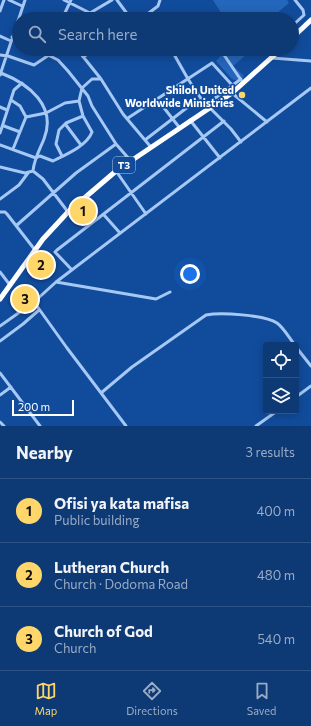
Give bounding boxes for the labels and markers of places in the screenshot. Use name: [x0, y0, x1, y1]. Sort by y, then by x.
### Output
place label: Shiloh United Worldwide Ministries: [125, 83, 234, 109]
marker: Shiloh United Worldwide Ministries: [237, 90, 247, 100]
pin: 1: [70, 196, 96, 226]
pin: 2: [28, 250, 54, 280]
pin: 3: [12, 284, 38, 314]

